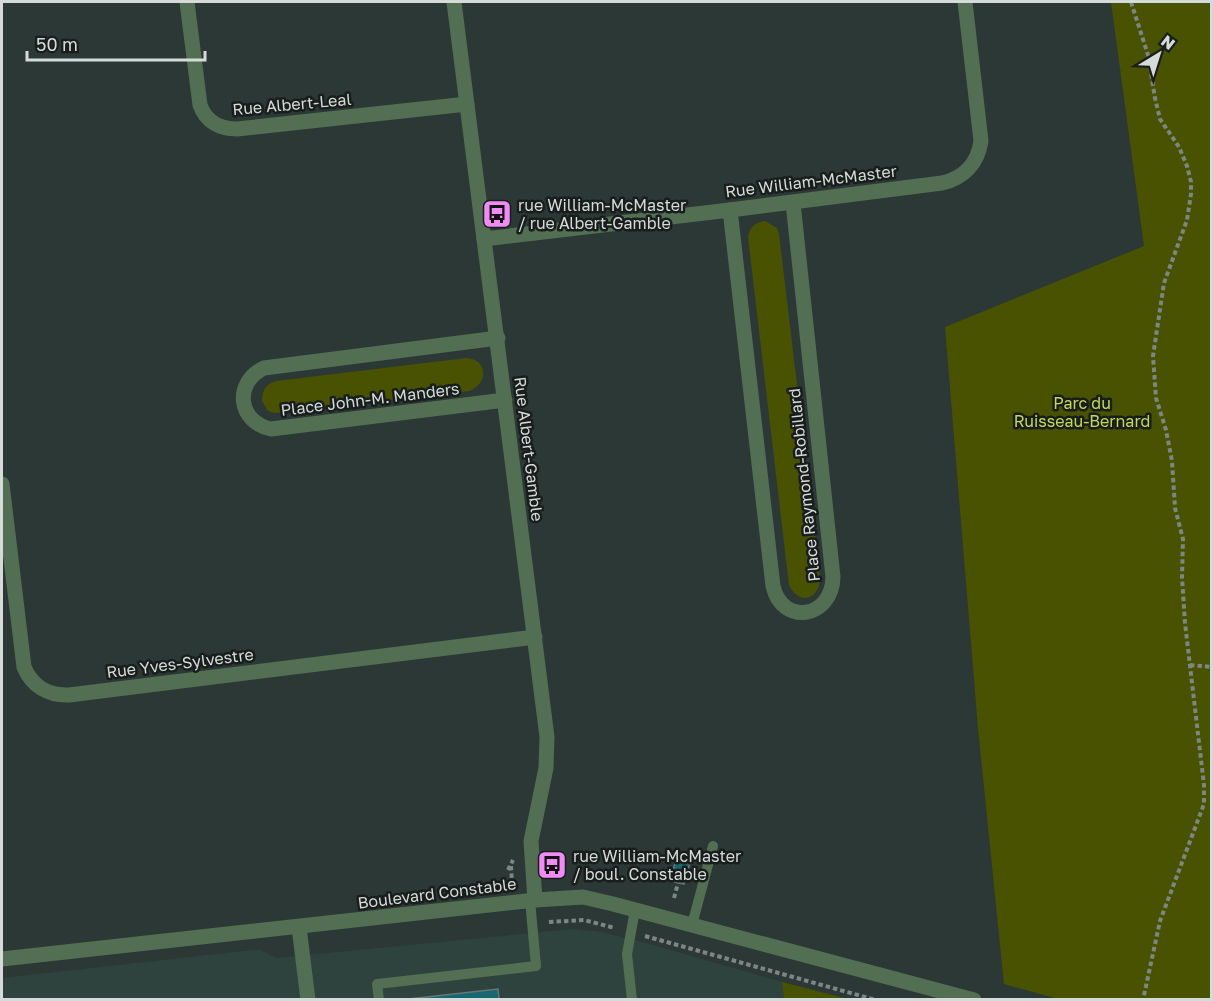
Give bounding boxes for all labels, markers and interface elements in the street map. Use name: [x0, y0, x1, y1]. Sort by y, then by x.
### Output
scale bar: [27, 24, 206, 62]
north arrow: [1129, 24, 1189, 84]
text: N: [1157, 31, 1179, 54]
text: 50 m: [36, 33, 78, 55]
street label: Rue Albert-Leal: [232, 89, 352, 119]
street label: Rue William-McMaster: [724, 161, 898, 201]
place label: rue William-McMaster / rue Albert-Gamble: [518, 195, 686, 233]
bus stop icon: rue William-McMaster / rue Albert-Gamble: [481, 198, 513, 230]
street label: Rue Albert-Gamble: [510, 376, 548, 522]
street label: Place John-M. Manders: [279, 378, 461, 420]
street label: Place Raymond-Robillard: [784, 387, 824, 583]
park label: Parc du Ruisseau-Bernard: [1014, 393, 1150, 431]
street label: Rue Yves-Sylvestre: [105, 644, 255, 682]
place label: rue William-McMaster / boul. Constable: [573, 846, 741, 884]
bus stop icon: rue William-McMaster / boul. Constable: [536, 849, 568, 881]
street label: Boulevard Constable: [357, 873, 517, 913]

